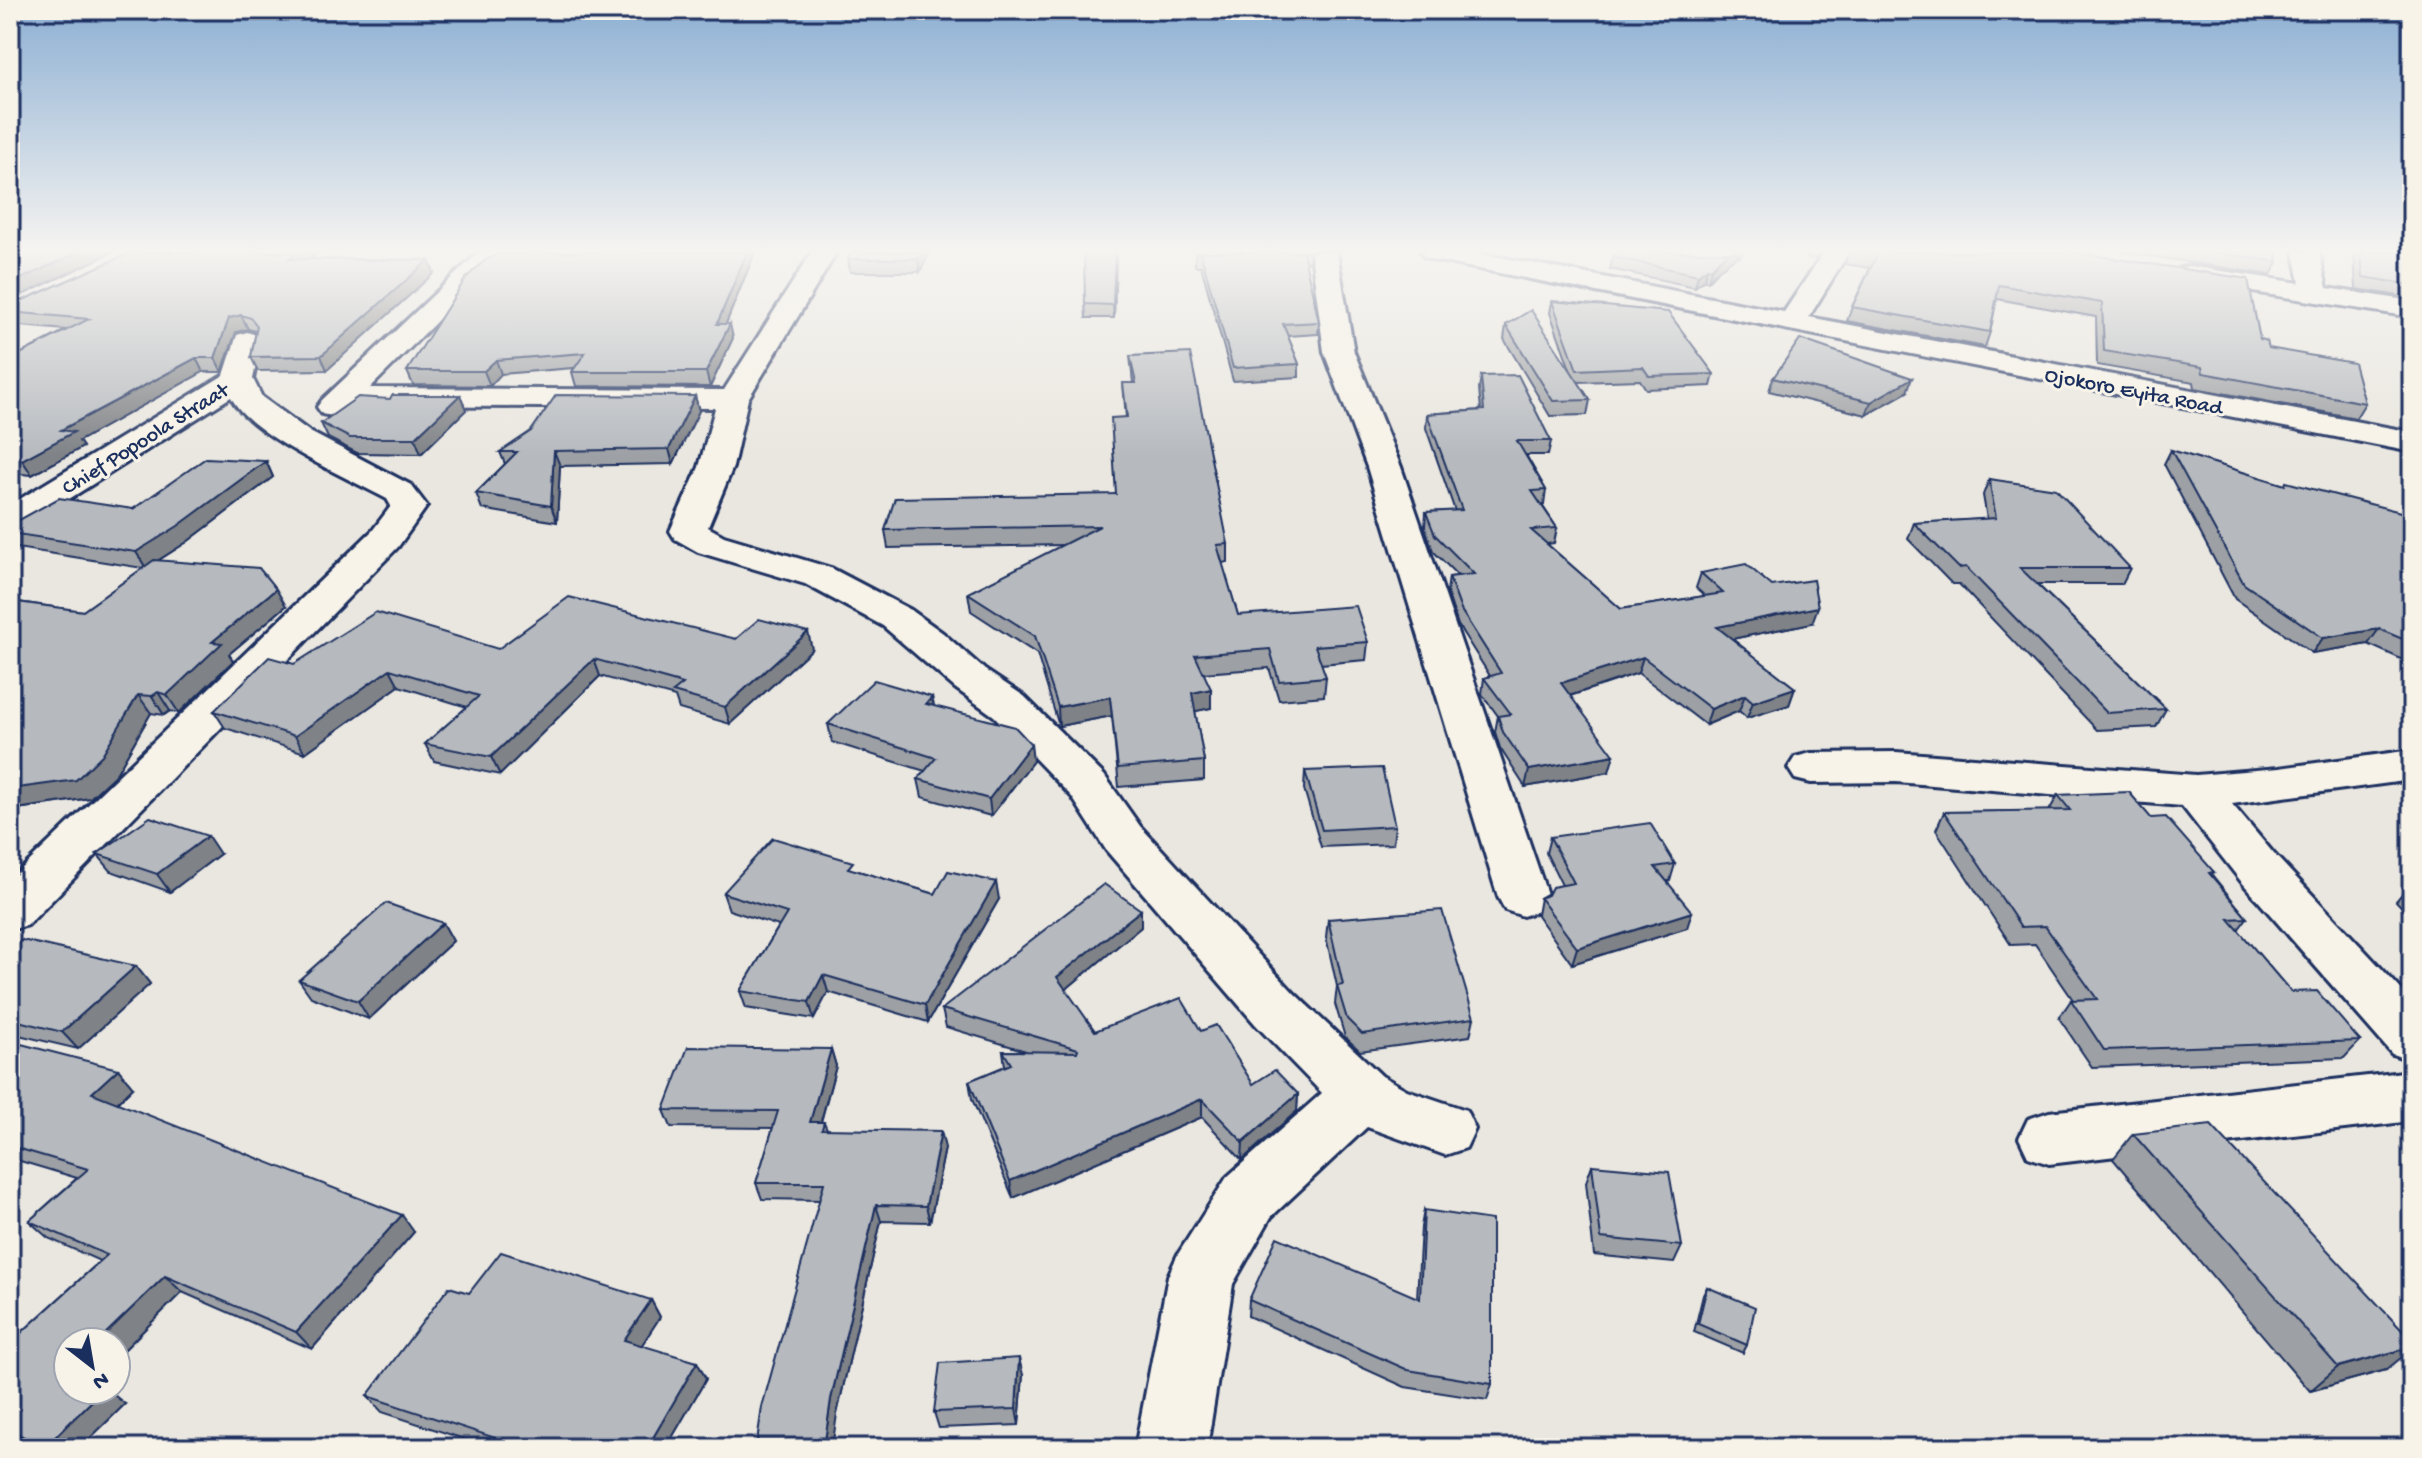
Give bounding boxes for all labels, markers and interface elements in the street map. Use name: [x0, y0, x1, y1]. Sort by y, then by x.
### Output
street label: Ojokoro Eyita Road: [2042, 363, 2226, 423]
street label: Chief Popoola Straat: [58, 378, 236, 502]
north arrow: [52, 1326, 132, 1406]
text: N: [87, 1365, 113, 1395]

